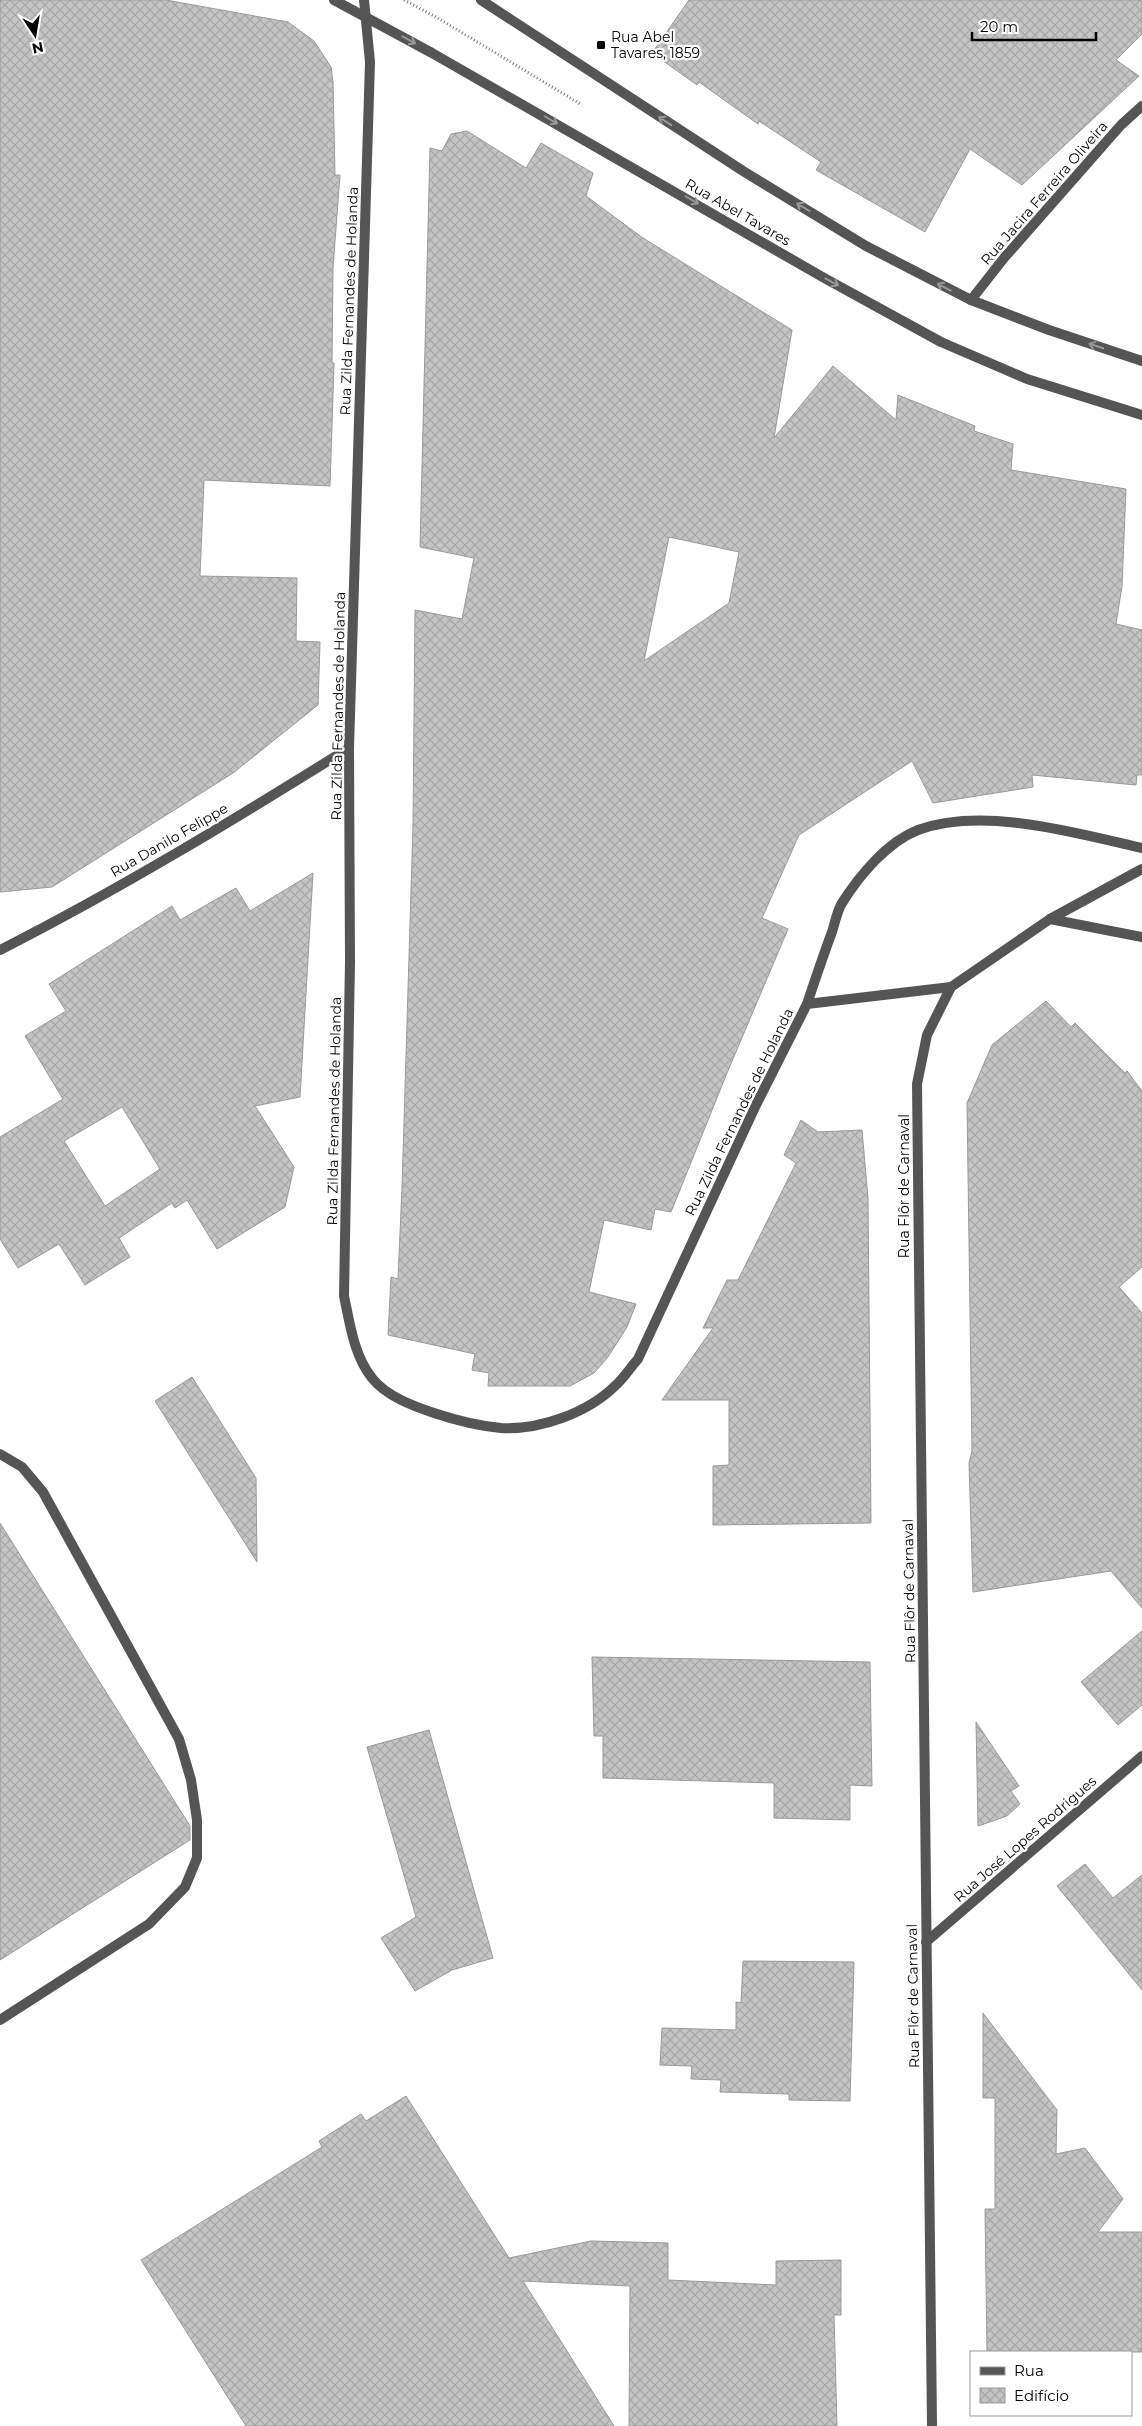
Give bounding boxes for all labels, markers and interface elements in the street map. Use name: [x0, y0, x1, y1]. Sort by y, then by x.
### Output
north arrow: [10, 10, 60, 60]
scale bar: [972, 10, 1096, 42]
text: 20 m: [980, 17, 1018, 36]
place label: Rua Abel Tavares, 1859: [611, 28, 700, 62]
one-way arrow: [401, 36, 416, 45]
text: N: [30, 38, 45, 58]
marker: Rua Abel Tavares, 1859: [595, 39, 607, 51]
one-way arrow: [543, 115, 557, 125]
one-way arrow: [659, 115, 673, 125]
street label: Rua Jacira Ferreira Oliveira: [977, 117, 1111, 269]
street label: Rua Abel Tavares: [682, 174, 794, 250]
street label: Rua Zilda Fernandes de Holanda: [336, 186, 362, 416]
one-way arrow: [684, 196, 698, 206]
one-way arrow: [796, 202, 810, 212]
one-way arrow: [824, 278, 839, 287]
one-way arrow: [937, 282, 952, 292]
one-way arrow: [1088, 340, 1104, 350]
street label: Rua Zilda Fernandes de Holanda: [327, 591, 349, 821]
street label: Rua Danilo Felippe: [107, 799, 231, 881]
street label: Rua Zilda Fernandes de Holanda: [323, 996, 345, 1226]
street label: Rua Zilda Fernandes de Holanda: [681, 1005, 797, 1219]
street label: Rua Flôr de Carnaval: [895, 1114, 913, 1258]
street label: Rua Flôr de Carnaval: [899, 1519, 919, 1663]
street label: Rua José Lopes Rodrigues: [950, 1772, 1100, 1906]
street label: Rua Flôr de Carnaval: [903, 1924, 923, 2068]
legend: [970, 2351, 1132, 2416]
text: Rua: [1014, 2361, 1044, 2380]
text: Edifício: [1014, 2386, 1069, 2405]

